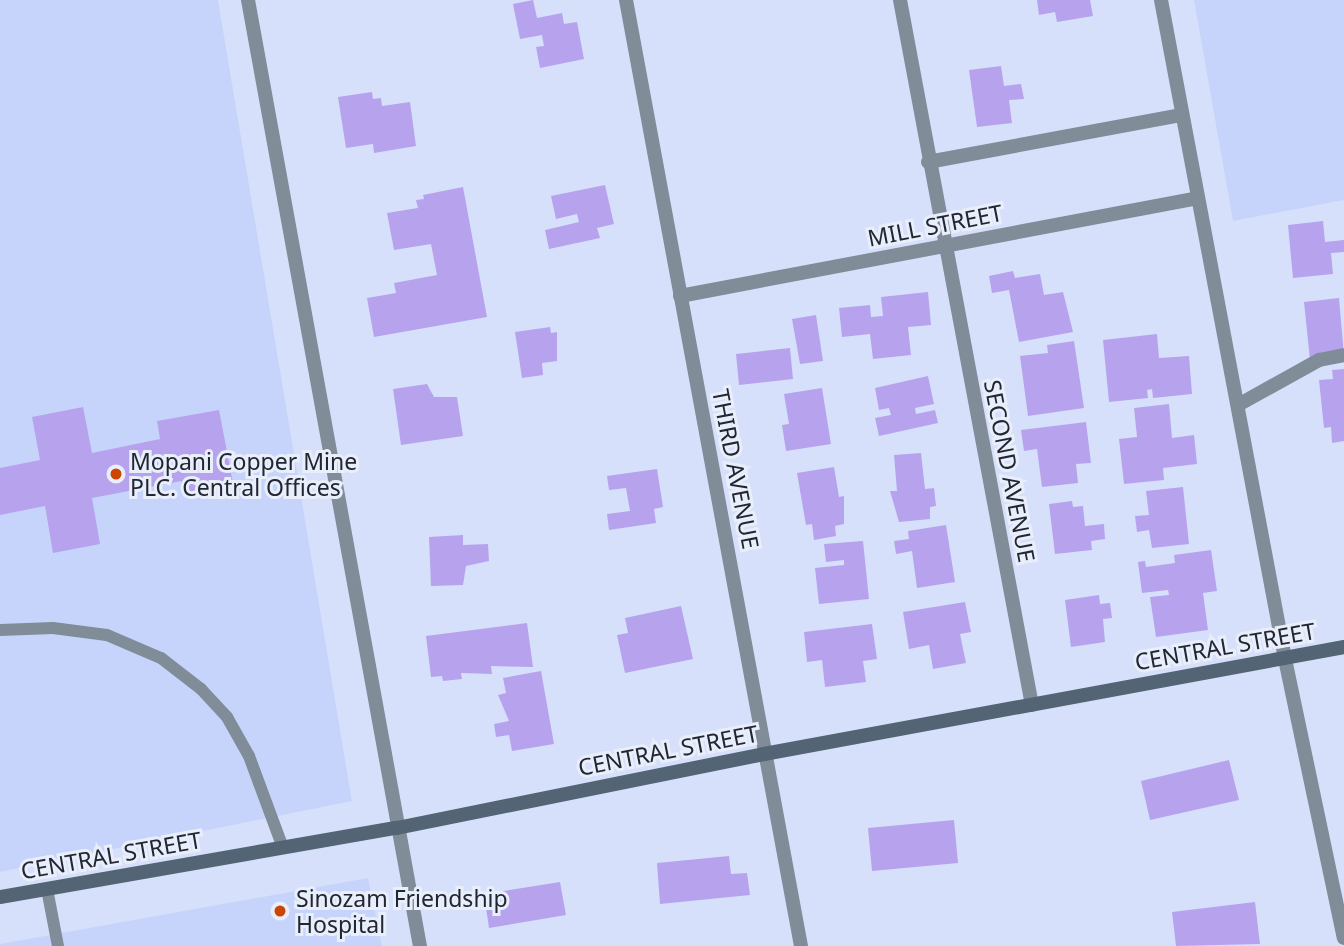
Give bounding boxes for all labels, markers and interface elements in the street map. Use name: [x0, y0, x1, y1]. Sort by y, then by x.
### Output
street label: MILL STREET: [865, 198, 1005, 252]
street label: SECOND AVENUE: [979, 377, 1041, 565]
street label: THIRD AVENUE: [707, 387, 765, 551]
place label: Mopani Copper Mine PLC. Central Offices: [130, 447, 357, 501]
marker: Mopani Copper Mine PLC. Central Offices: [108, 466, 124, 482]
street label: CENTRAL STREET: [1133, 617, 1317, 675]
street label: CENTRAL STREET: [576, 719, 760, 781]
street label: CENTRAL STREET: [19, 826, 203, 884]
place label: Sinozam Friendship Hospital: [296, 884, 508, 938]
marker: Sinozam Friendship Hospital: [270, 901, 290, 921]

